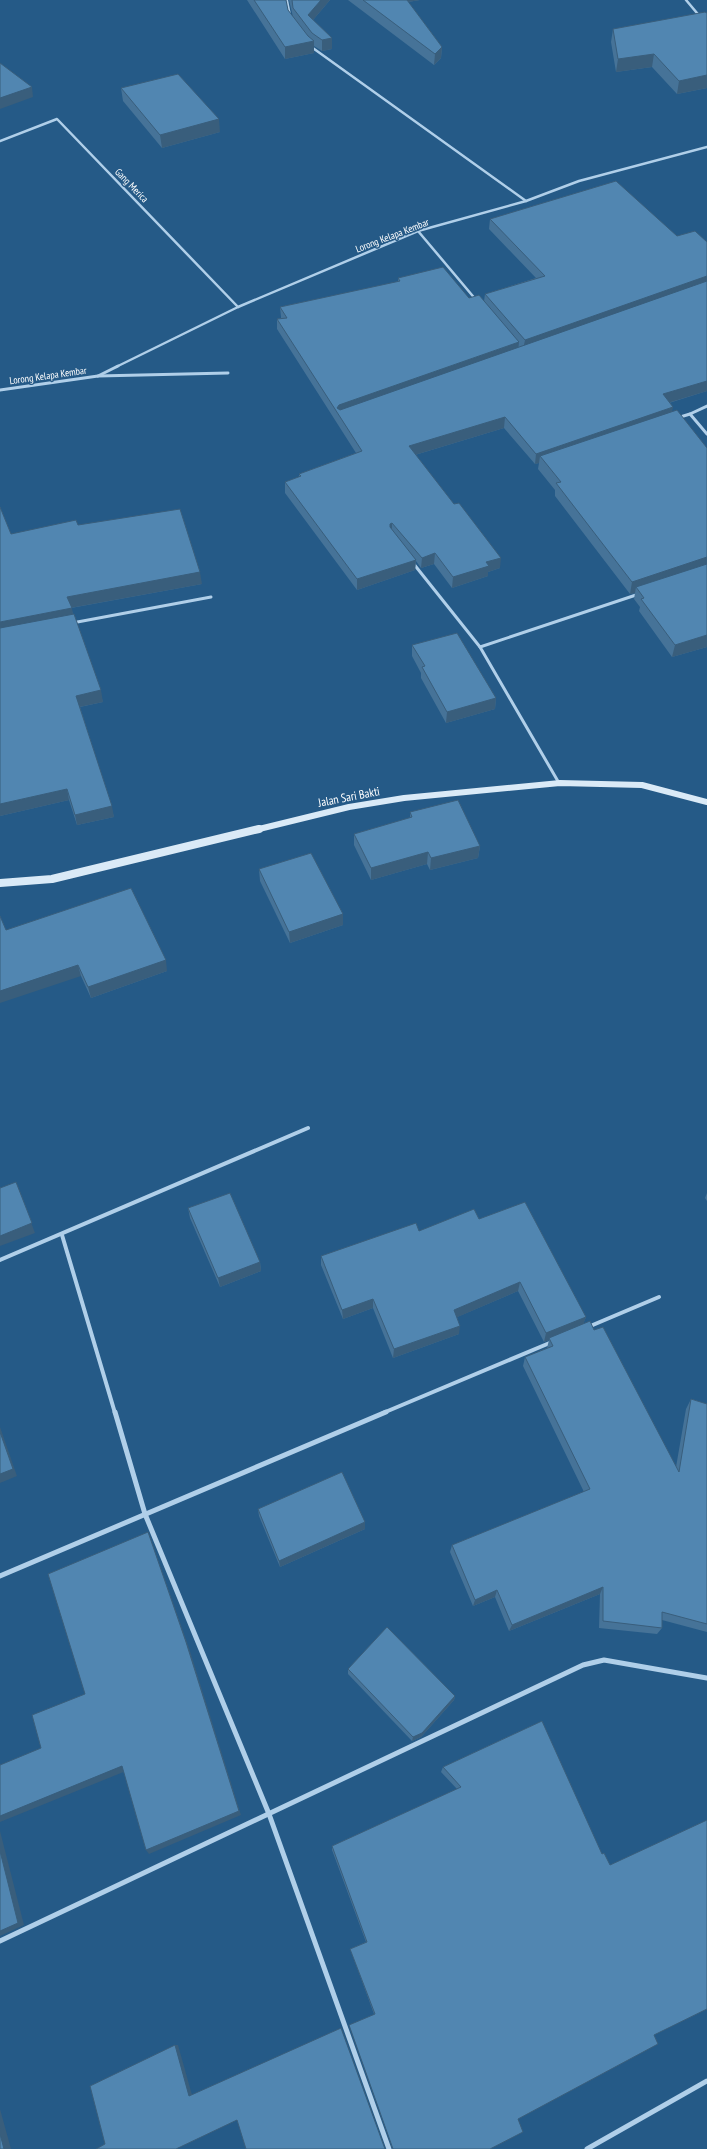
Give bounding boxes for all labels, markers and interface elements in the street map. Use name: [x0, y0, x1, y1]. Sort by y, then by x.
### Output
street label: Gang Merica: [112, 165, 151, 205]
street label: Lorong Kelapa Kembar: [354, 215, 431, 255]
street label: Lorong Kelapa Kembar: [9, 364, 88, 387]
street label: Jalan Sari Bakti: [316, 783, 381, 810]

